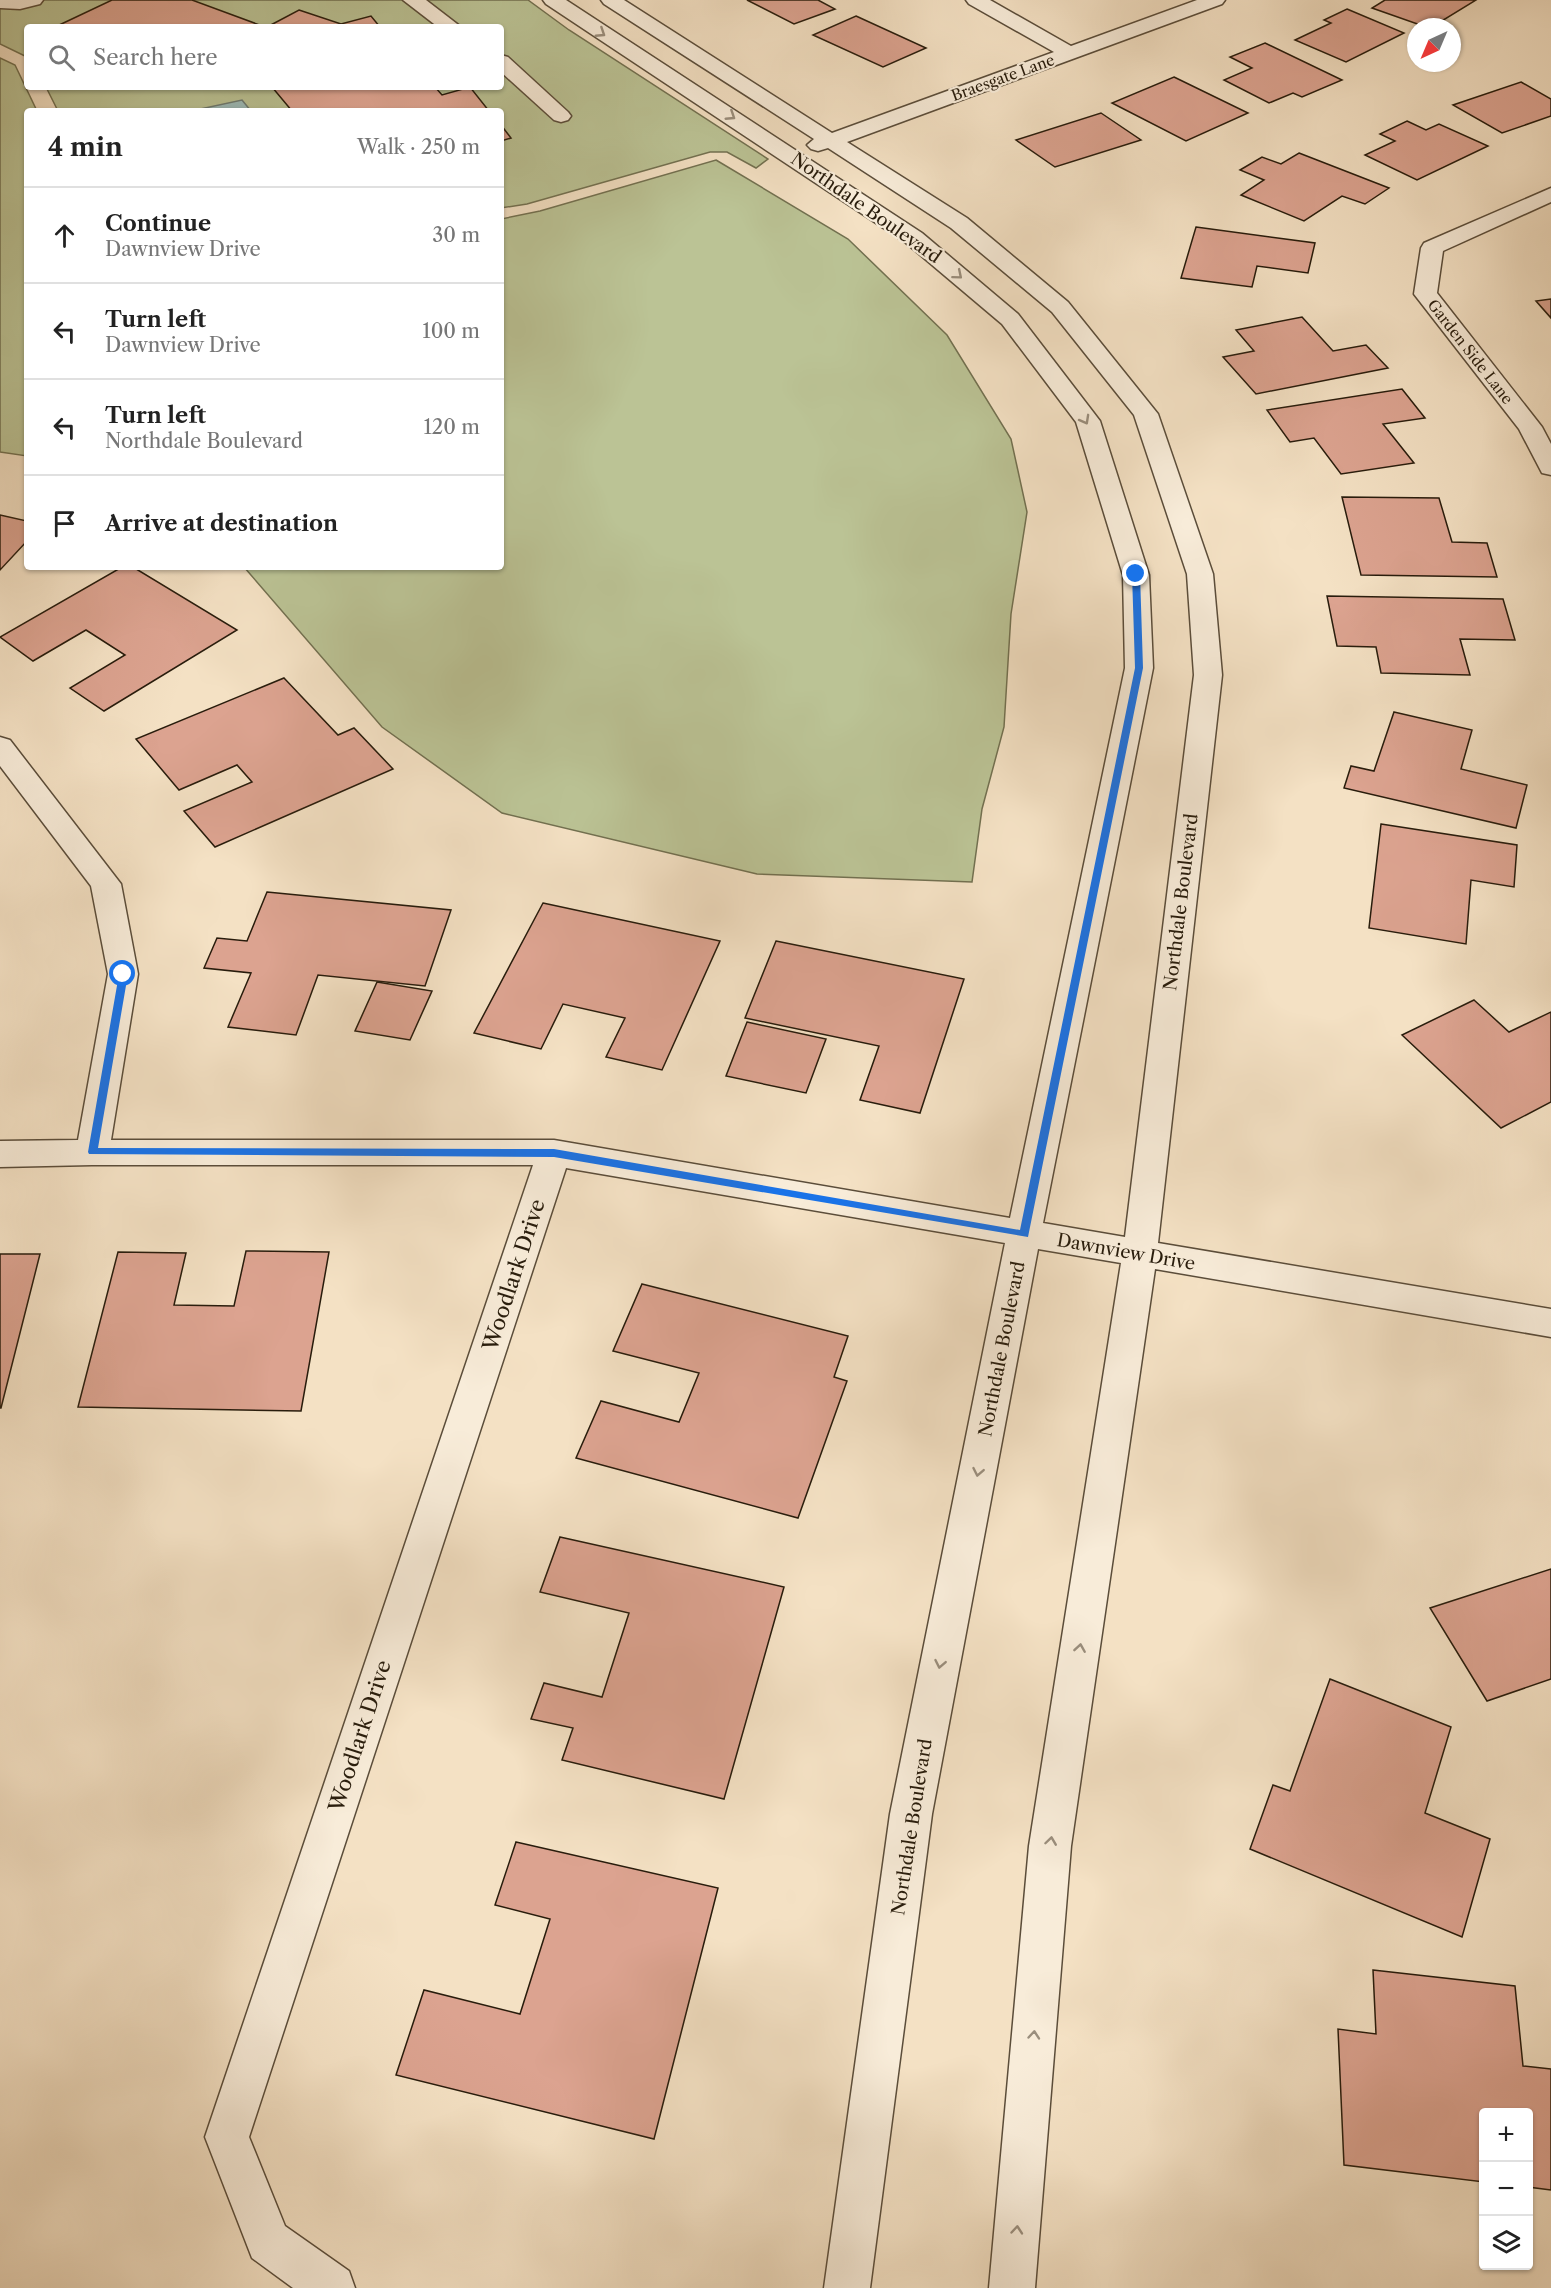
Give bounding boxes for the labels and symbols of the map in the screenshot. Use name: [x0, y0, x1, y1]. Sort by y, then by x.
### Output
north arrow: [1407, 18, 1461, 72]
one-way arrow: [595, 26, 605, 38]
street label: Braesgate Lane: [949, 50, 1057, 105]
one-way arrow: [725, 109, 735, 121]
street label: Northdale Boulevard: [787, 148, 945, 268]
one-way arrow: [951, 267, 962, 278]
street label: Garden Side Lane: [1424, 296, 1517, 408]
one-way arrow: [1078, 414, 1089, 424]
route end: [1122, 560, 1148, 586]
street label: Northdale Boulevard: [1159, 812, 1203, 992]
route start: [109, 960, 135, 986]
street label: Woodlark Drive: [477, 1196, 550, 1355]
street label: Dawnview Drive: [1055, 1229, 1197, 1275]
street label: Northdale Boulevard: [974, 1259, 1030, 1439]
one-way arrow: [972, 1467, 985, 1477]
one-way arrow: [1074, 1644, 1086, 1653]
street label: Woodlark Drive: [323, 1657, 396, 1816]
one-way arrow: [934, 1659, 947, 1669]
street label: Northdale Boulevard: [887, 1737, 937, 1917]
one-way arrow: [1045, 1837, 1057, 1846]
one-way arrow: [1027, 2031, 1040, 2040]
one-way arrow: [1011, 2225, 1024, 2234]

